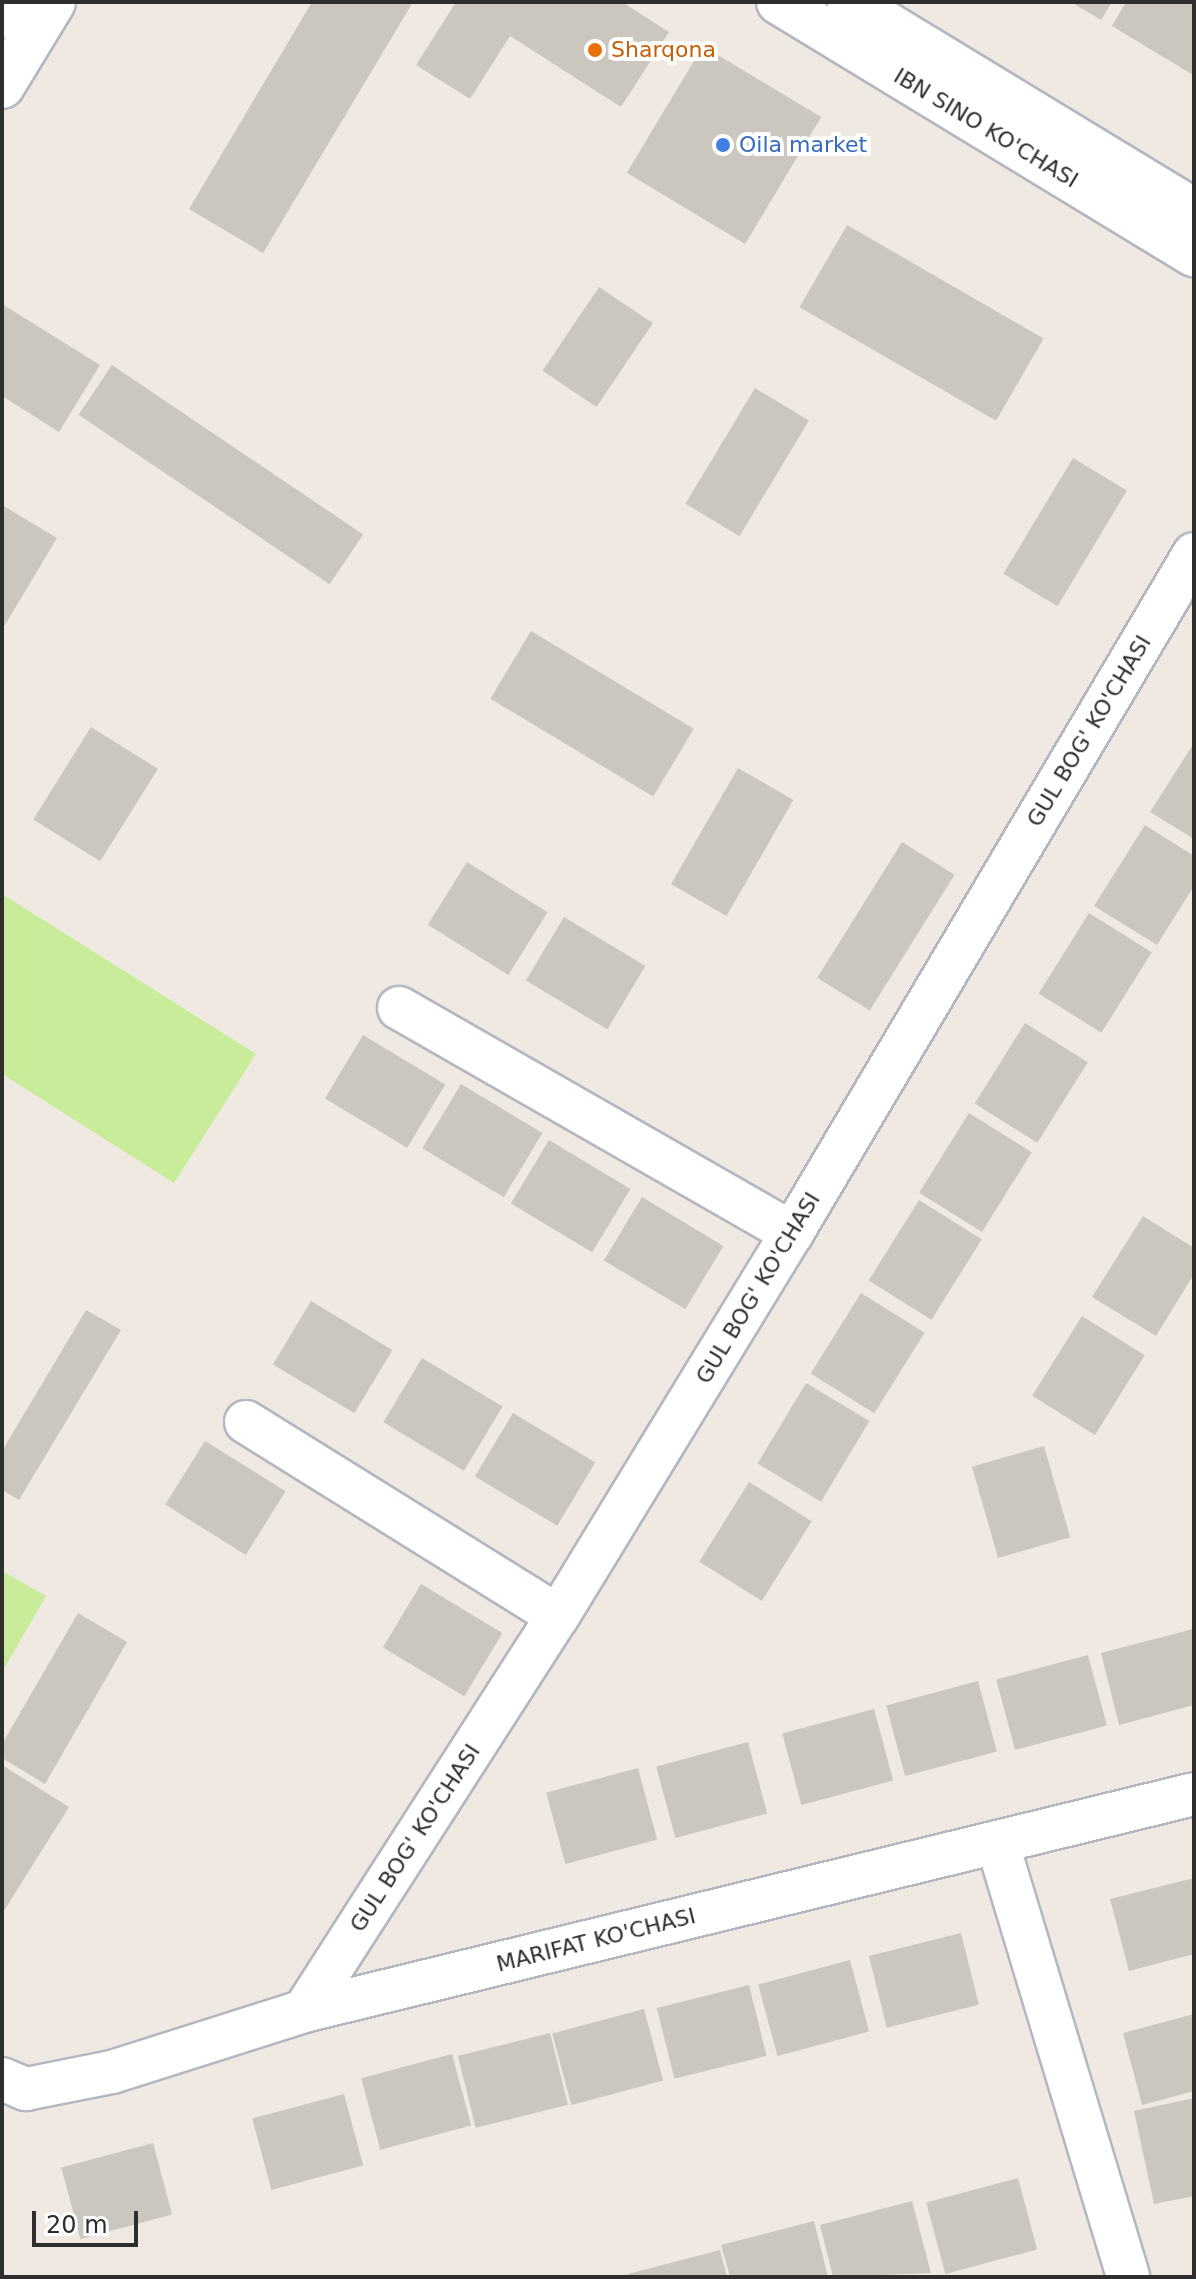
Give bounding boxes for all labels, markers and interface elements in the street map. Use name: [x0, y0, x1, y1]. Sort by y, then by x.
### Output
place label: Sharqona: [611, 37, 716, 63]
marker: Sharqona: [586, 41, 604, 59]
street label: IBN SINO KO'CHASI: [889, 63, 1083, 193]
place label: Oila market: [739, 132, 867, 158]
marker: Oila market: [714, 136, 732, 154]
street label: GUL BOG' KO'CHASI: [1021, 631, 1157, 831]
street label: GUL BOG' KO'CHASI: [690, 1188, 826, 1388]
street label: GUL BOG' KO'CHASI: [344, 1739, 486, 1937]
street label: MARIFAT KO'CHASI: [494, 1902, 698, 1978]
scale bar: [36, 2195, 142, 2245]
text: 20 m: [46, 2211, 108, 2239]

